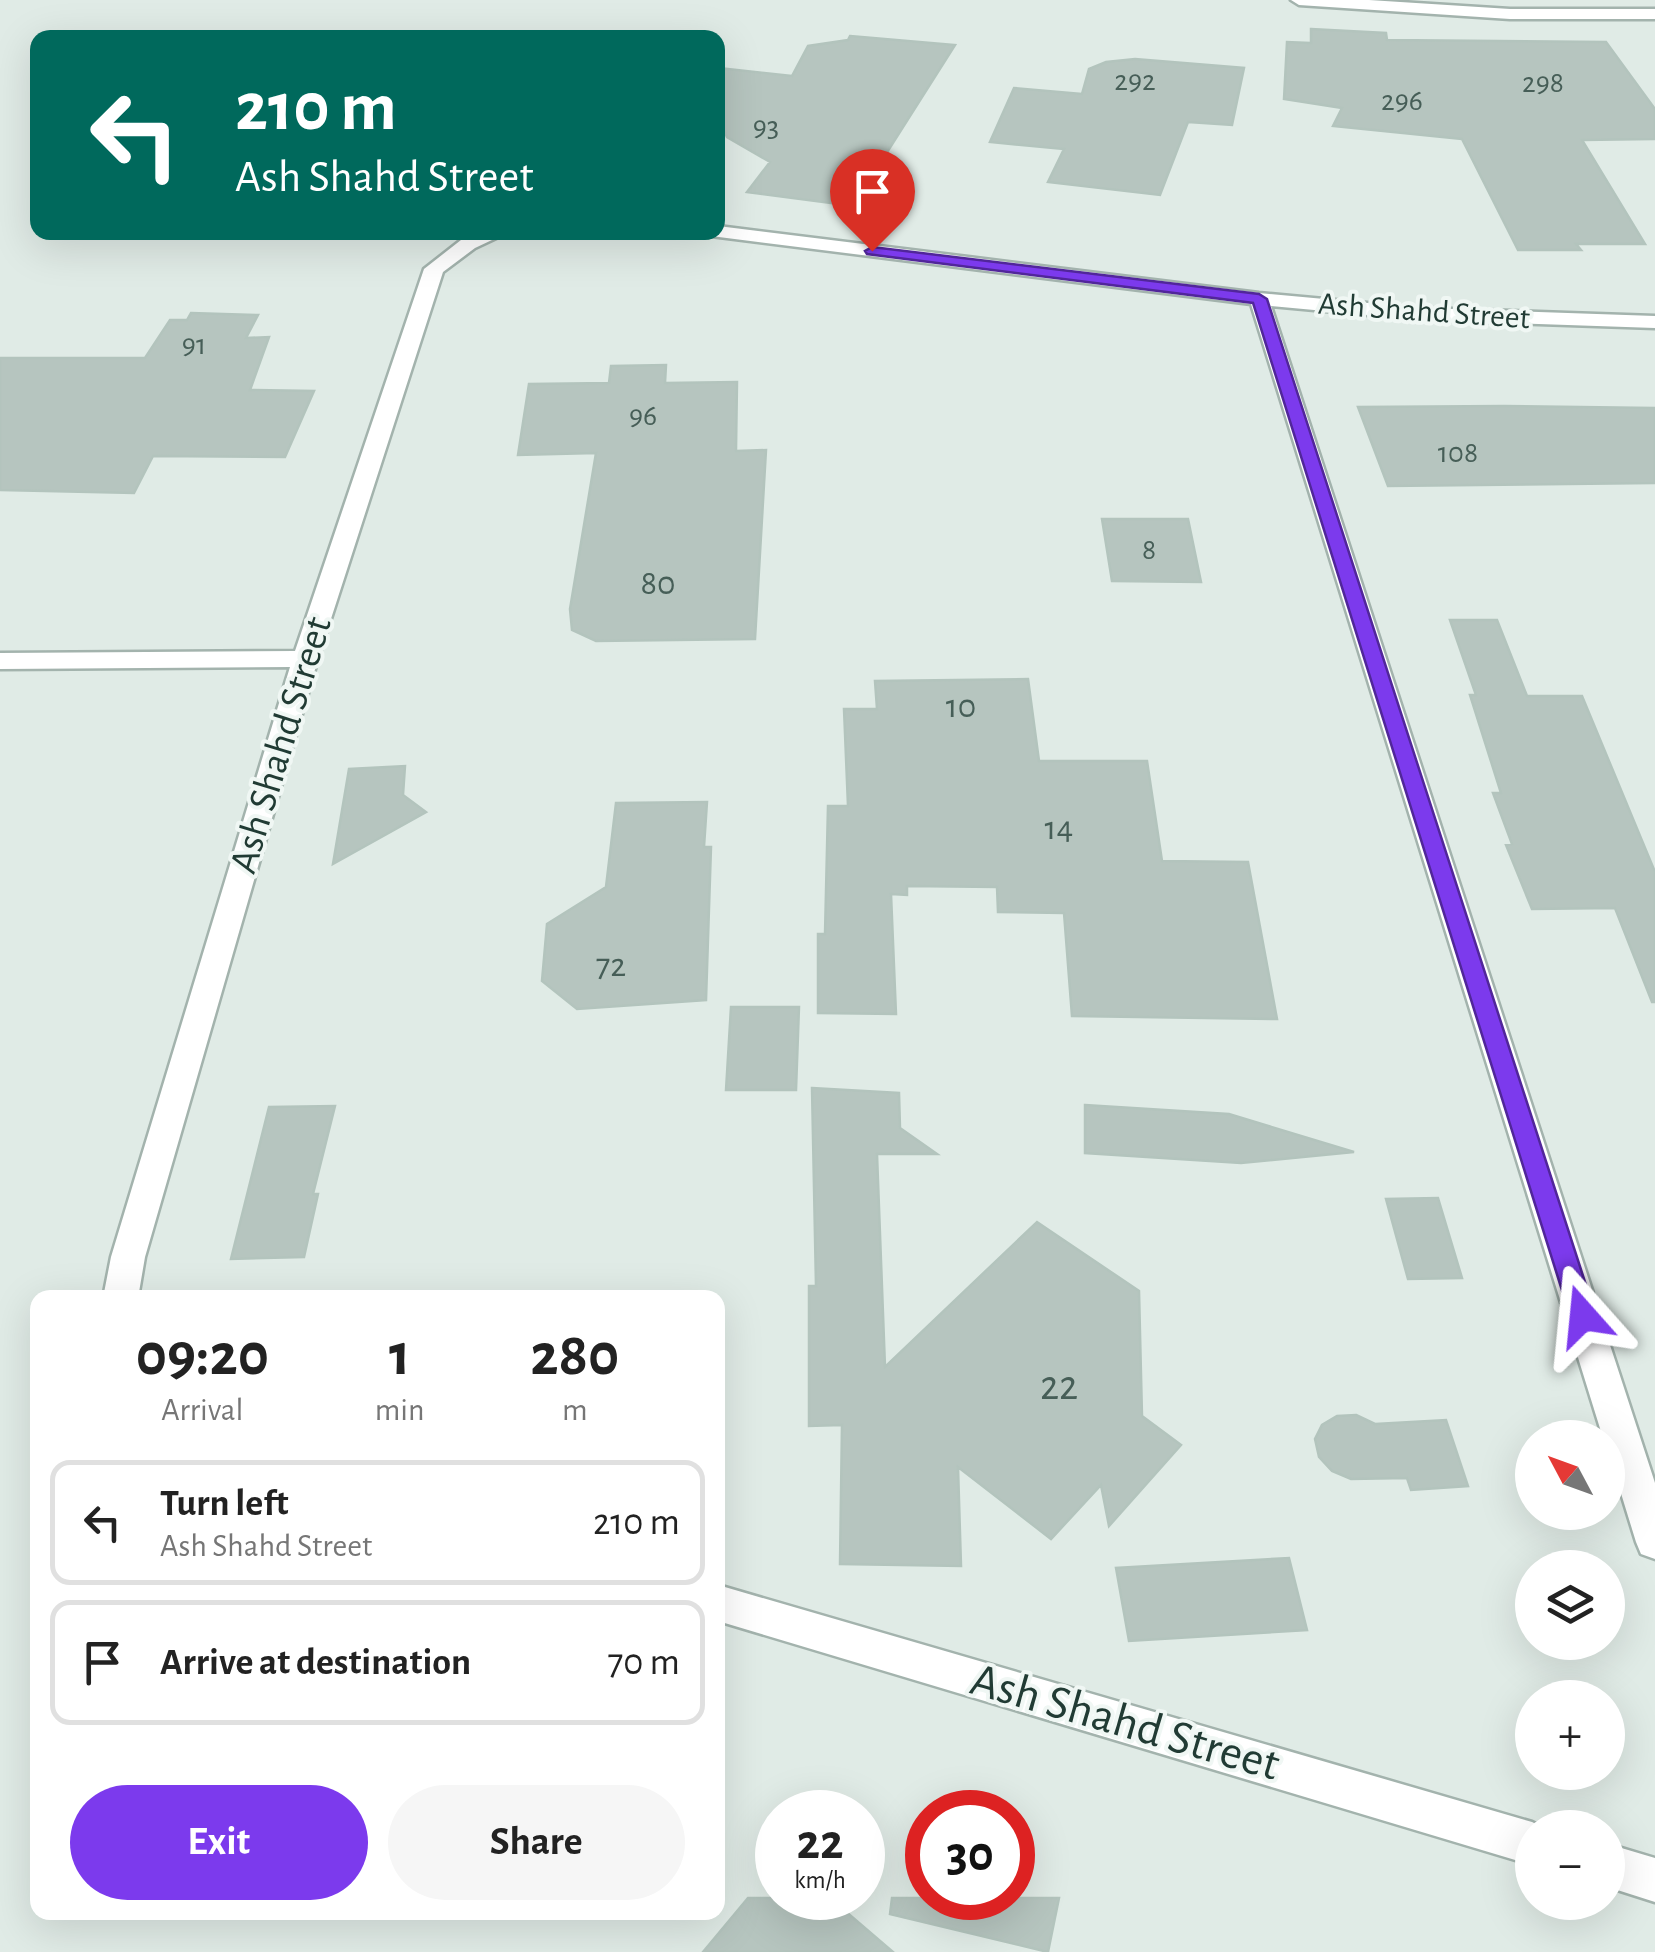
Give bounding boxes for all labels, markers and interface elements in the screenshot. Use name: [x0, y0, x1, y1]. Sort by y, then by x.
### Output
house number: 292: [1114, 66, 1156, 96]
house number: 298: [1522, 68, 1564, 98]
icon: left: [70, 70, 200, 200]
text: 210 m: [235, 73, 397, 143]
house number: 296: [1381, 86, 1423, 116]
house number: 93: [753, 112, 779, 142]
pin: [830, 149, 915, 252]
text: Ash Shahd Street: [235, 155, 534, 200]
icon: arrive: [845, 164, 900, 219]
street label: Ash Shahd Street: [1317, 288, 1531, 334]
house number: 91: [182, 330, 206, 360]
house number: 96: [629, 401, 657, 431]
house number: 108: [1438, 438, 1478, 468]
house number: 8: [1142, 535, 1156, 565]
house number: 80: [640, 566, 676, 601]
street label: Ash Shahd Street: [223, 612, 339, 878]
house number: 10: [946, 689, 976, 724]
house number: 14: [1045, 811, 1073, 846]
house number: 72: [596, 948, 626, 983]
position arrow: [1531, 1264, 1635, 1368]
text: 09:20: [136, 1326, 269, 1386]
text: 1: [389, 1326, 410, 1386]
text: 280: [530, 1326, 619, 1386]
house number: 22: [1040, 1365, 1078, 1407]
text: Arrival: [161, 1394, 244, 1426]
text: min: [375, 1394, 425, 1426]
text: m: [562, 1394, 588, 1426]
north arrow: [1515, 1420, 1625, 1530]
map controls: [1515, 1420, 1625, 1920]
text: Turn left: [160, 1485, 288, 1523]
icon: left: [75, 1495, 130, 1550]
text: 210 m: [593, 1504, 680, 1542]
text: Ash Shahd Street: [160, 1530, 372, 1562]
button: layers: [1515, 1550, 1625, 1660]
icon: arrive: [75, 1635, 130, 1690]
text: Arrive at destination: [160, 1644, 471, 1682]
text: 70 m: [607, 1644, 680, 1682]
street label: Ash Shahd Street: [965, 1656, 1285, 1790]
button: +: [1515, 1680, 1625, 1790]
button: Exit: [70, 1785, 368, 1900]
button: Share: [388, 1785, 685, 1900]
speed limit sign: 30: [905, 1790, 1035, 1920]
button: −: [1515, 1810, 1625, 1920]
text: 22: [796, 1818, 844, 1868]
text: km/h: [794, 1868, 846, 1893]

